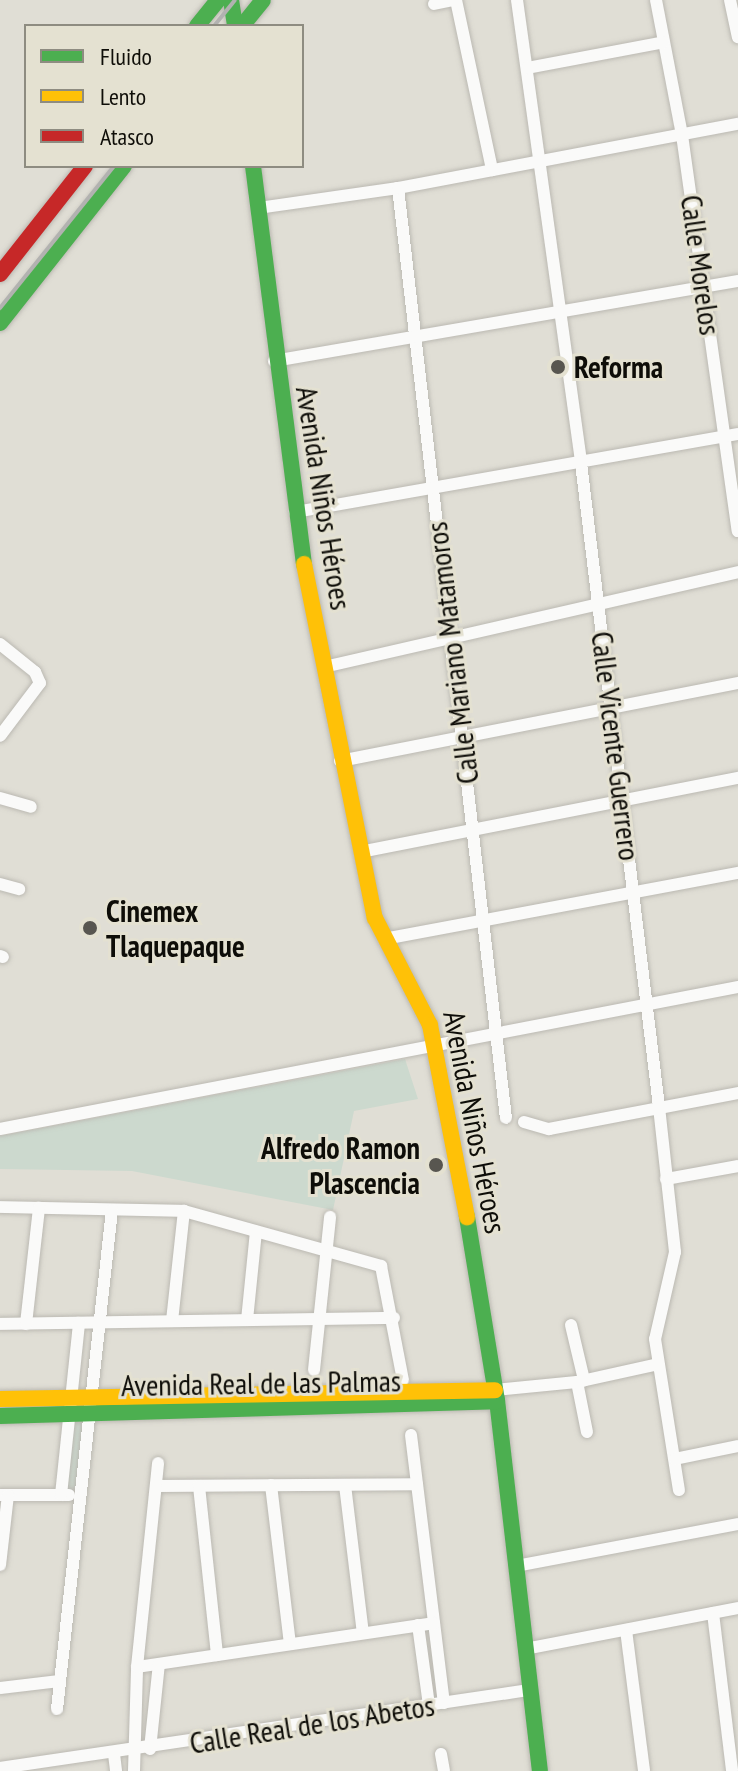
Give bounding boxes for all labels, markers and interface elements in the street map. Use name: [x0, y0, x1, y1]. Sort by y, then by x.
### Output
legend: [24, 24, 304, 168]
text: Fluido: [100, 41, 152, 72]
text: Lento: [100, 81, 146, 112]
text: Atasco: [100, 121, 154, 152]
street label: Calle Morelos: [673, 193, 729, 337]
place label: Reforma: [574, 349, 663, 385]
marker: Reforma: [549, 358, 567, 376]
street label: Avenida Niños Héroes: [289, 384, 359, 612]
street label: Calle Mariano Matamoros: [418, 520, 486, 786]
street label: Calle Vicente Guerrero: [584, 629, 648, 863]
place label: Cinemex Tlaquepaque: [106, 893, 245, 964]
marker: Cinemex Tlaquepaque: [81, 919, 99, 937]
street label: Avenida Niños Héroes: [436, 1008, 514, 1236]
place label: Alfredo Ramon Plascencia: [261, 1130, 420, 1200]
marker: Alfredo Ramon Plascencia: [427, 1156, 445, 1174]
street label: Avenida Real de las Palmas: [121, 1363, 401, 1403]
street label: Calle Real de los Abetos: [187, 1687, 437, 1761]

